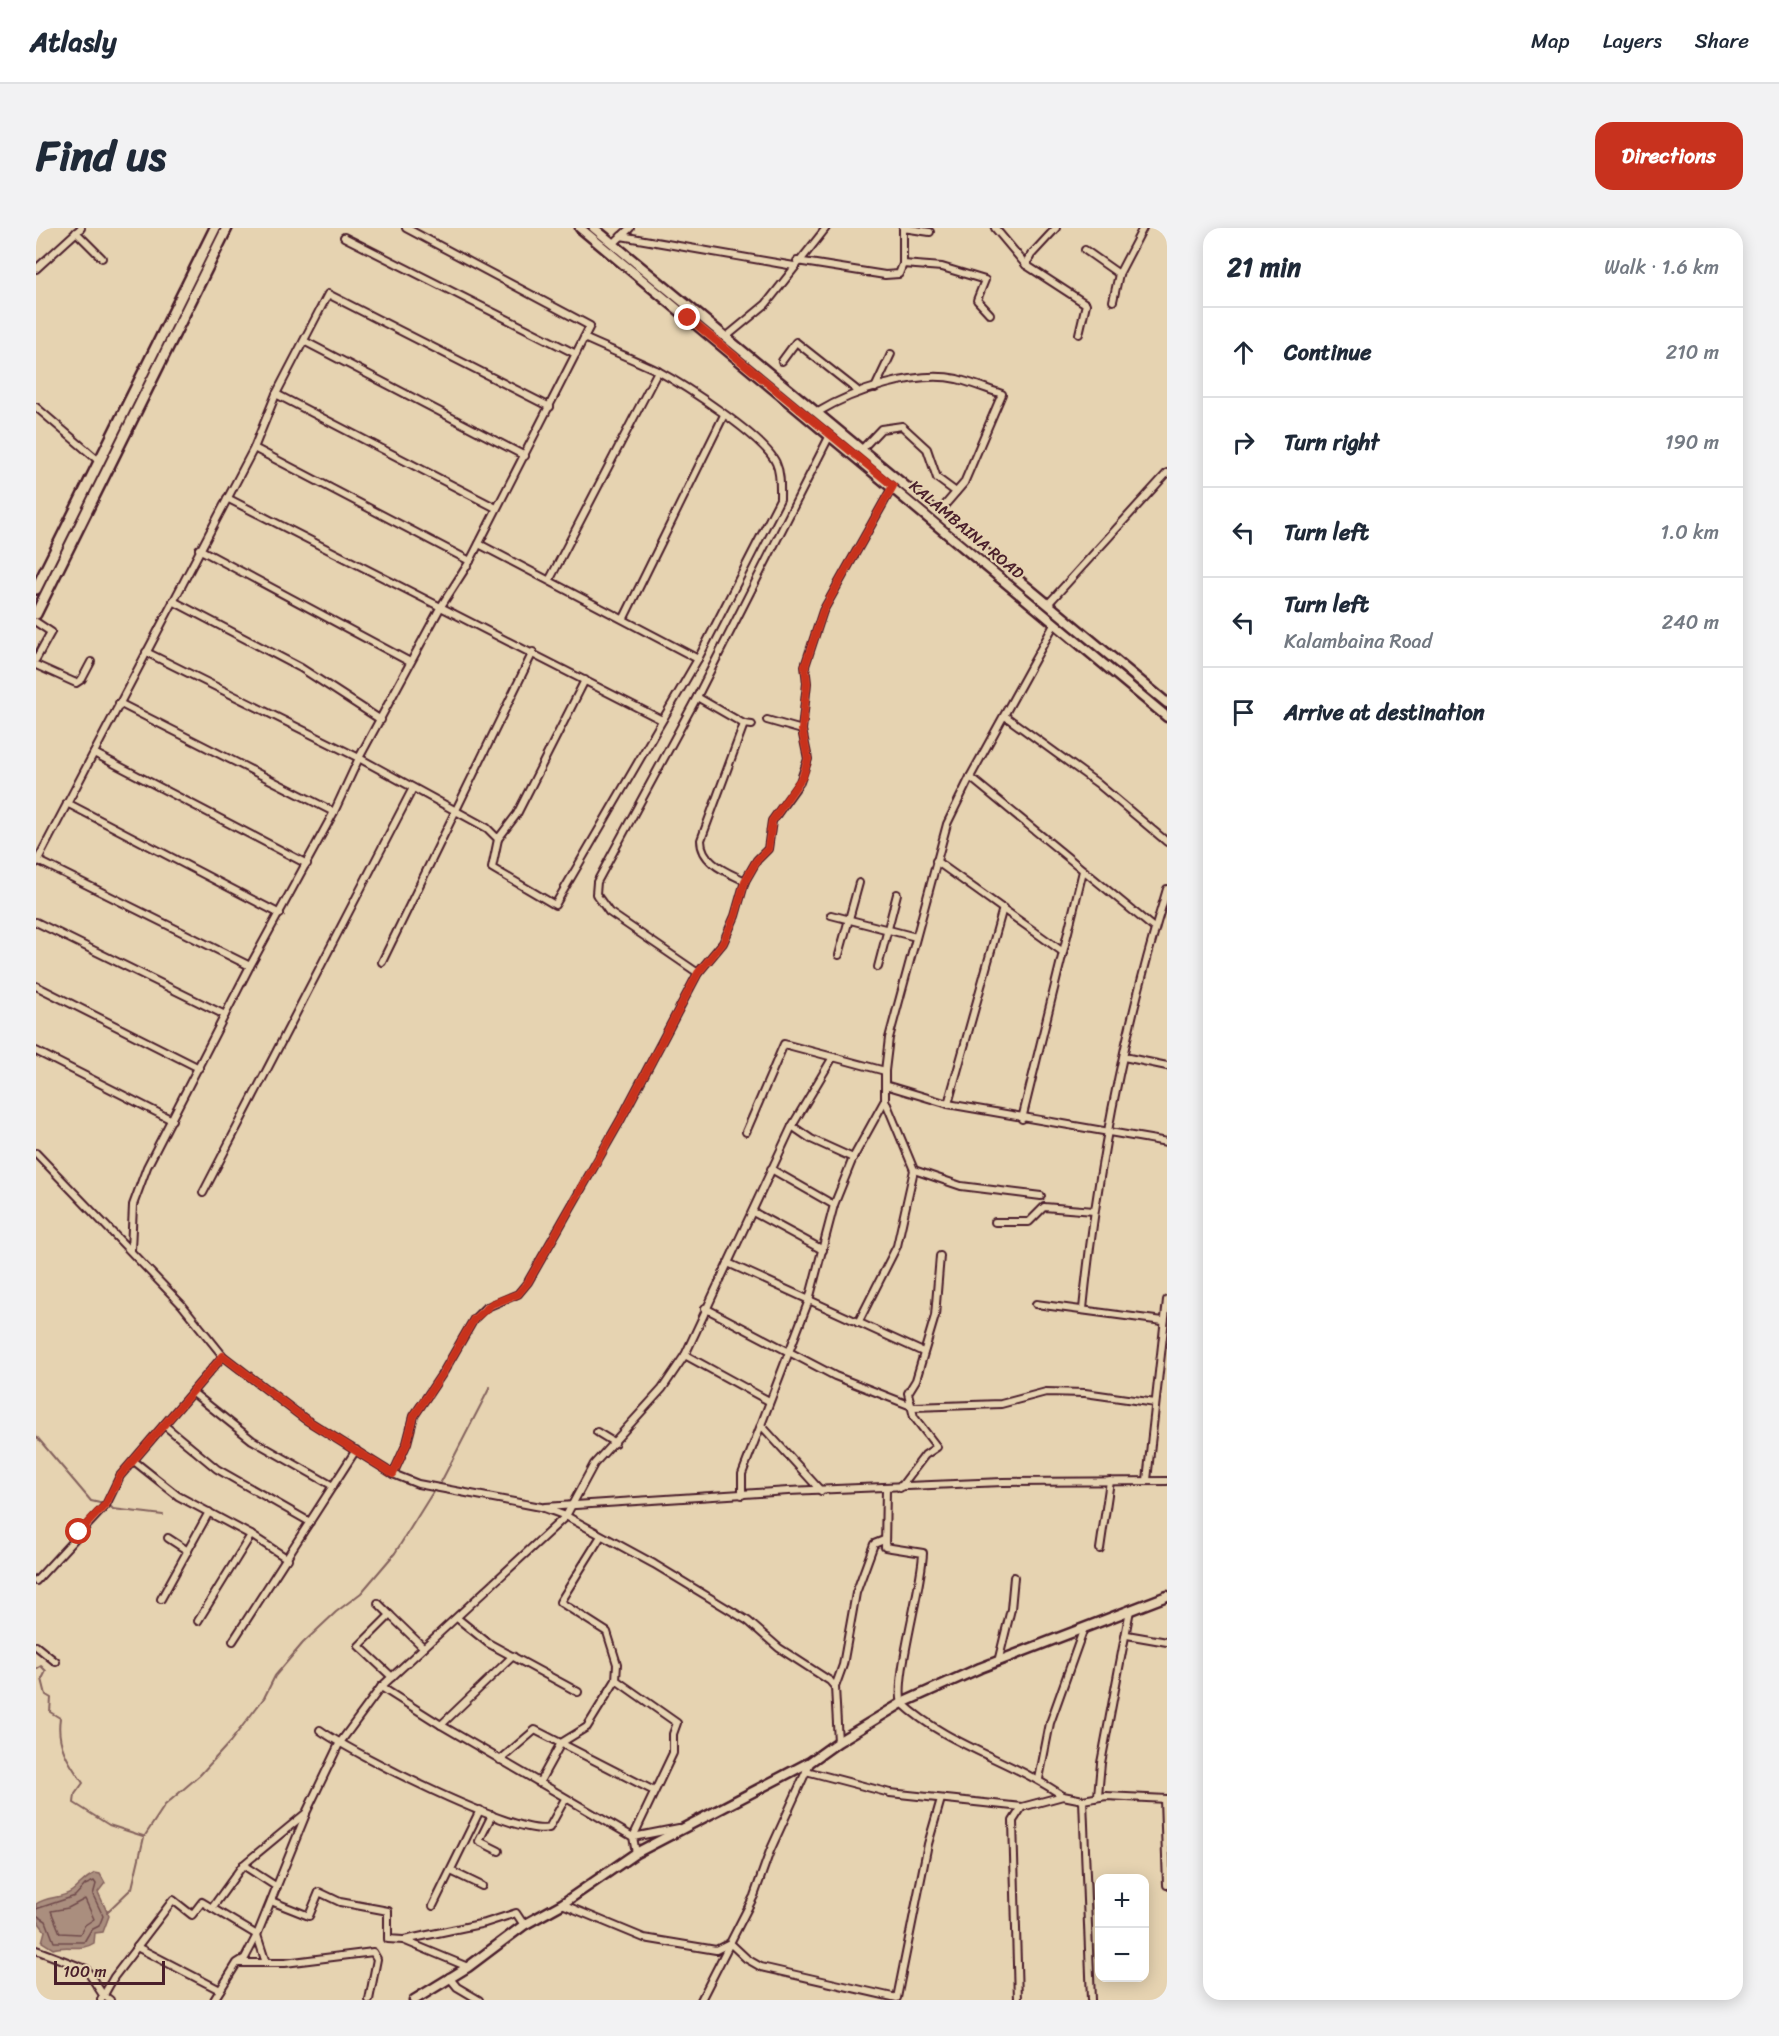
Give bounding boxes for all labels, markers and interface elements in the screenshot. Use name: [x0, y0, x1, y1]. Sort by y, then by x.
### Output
text: Atlasly: [30, 17, 117, 66]
text: Map: [1531, 22, 1570, 60]
text: Layers: [1603, 22, 1662, 60]
text: Share: [1695, 22, 1749, 60]
text: Find us: [36, 119, 166, 193]
button: Directions: [1595, 122, 1743, 190]
text: 21 min: [1227, 244, 1301, 290]
text: Walk · 1.6 km: [1604, 250, 1719, 285]
route end: [674, 304, 700, 330]
text: Continue: [1284, 333, 1372, 372]
text: 210 m: [1666, 335, 1719, 370]
icon: ahead: [1227, 336, 1260, 369]
text: Turn right: [1284, 423, 1379, 462]
text: 190 m: [1665, 425, 1719, 460]
icon: right: [1227, 426, 1260, 459]
street label: KALAMBAINA ROAD: [902, 472, 1031, 587]
text: Turn left: [1284, 513, 1369, 552]
text: 1.0 km: [1661, 515, 1719, 550]
icon: left: [1227, 516, 1260, 549]
text: Turn left: [1284, 585, 1369, 624]
text: 240 m: [1662, 605, 1719, 640]
icon: left: [1227, 606, 1260, 639]
text: Kalambaina Road: [1284, 624, 1432, 659]
text: Arrive at destination: [1284, 693, 1485, 732]
icon: arrive: [1227, 696, 1260, 729]
route start: [65, 1518, 91, 1544]
map controls: [1095, 1874, 1149, 1982]
button: +: [1095, 1874, 1149, 1928]
button: −: [1095, 1928, 1149, 1982]
text: 100 m: [63, 1957, 107, 1986]
scale bar: [54, 1958, 165, 1986]

